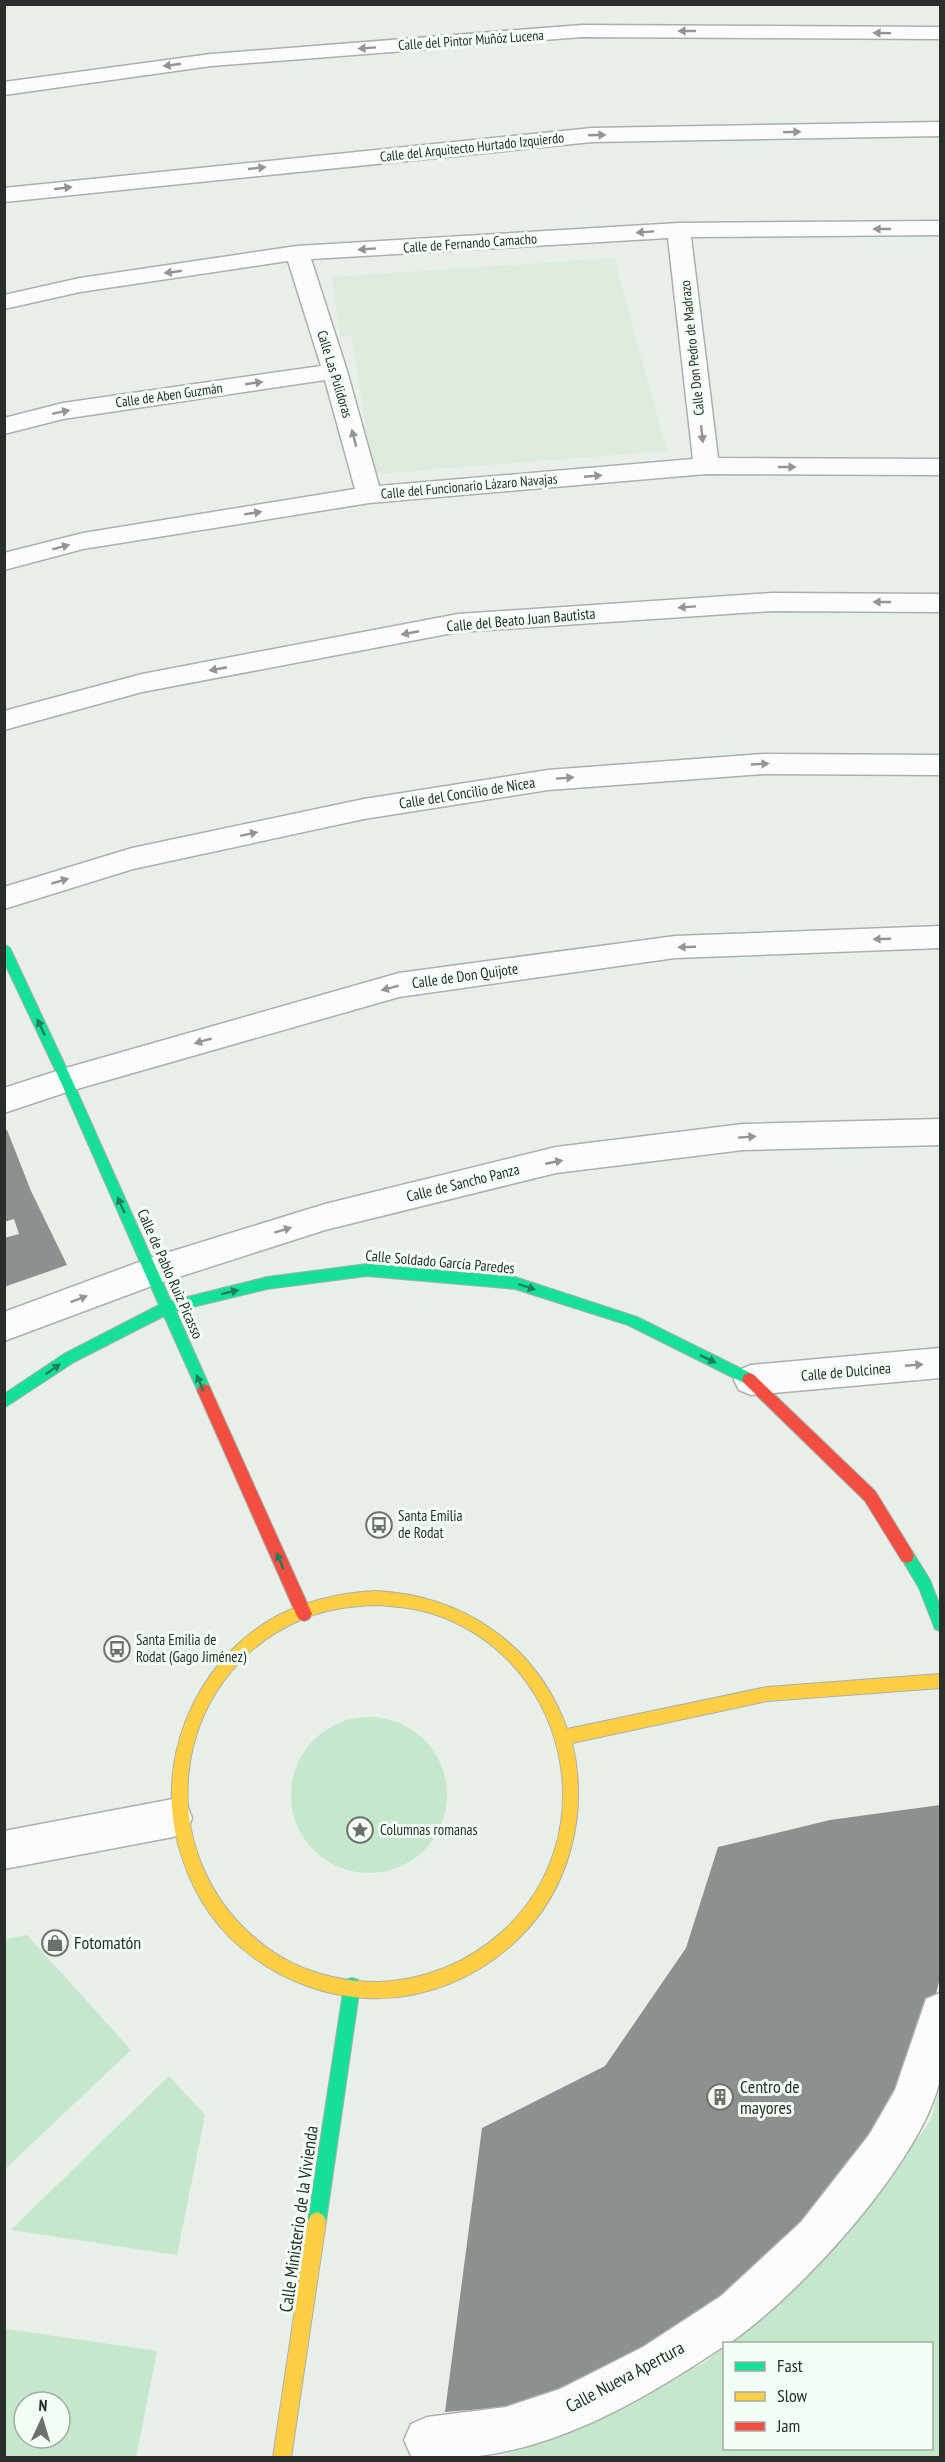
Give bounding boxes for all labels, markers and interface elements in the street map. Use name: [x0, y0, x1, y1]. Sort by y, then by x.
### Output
street label: Calle del Pintor Muñóz Lucena: [398, 26, 544, 54]
one-way arrow: [678, 26, 697, 36]
one-way arrow: [873, 28, 892, 38]
one-way arrow: [357, 43, 376, 53]
one-way arrow: [163, 61, 182, 70]
one-way arrow: [782, 127, 801, 137]
street label: Calle del Arquitecto Hurtado Izquierdo: [379, 128, 565, 166]
one-way arrow: [587, 130, 606, 140]
one-way arrow: [247, 164, 266, 173]
one-way arrow: [53, 183, 72, 193]
one-way arrow: [873, 224, 892, 234]
one-way arrow: [636, 227, 655, 237]
street label: Calle de Fernando Camacho: [403, 229, 537, 257]
one-way arrow: [357, 245, 376, 254]
one-way arrow: [163, 267, 182, 276]
street label: Calle Don Pedro de Madrazo: [676, 279, 708, 417]
street label: Calle Las Pulidoras: [313, 328, 357, 420]
one-way arrow: [245, 378, 264, 387]
street label: Calle de Aben Guzmán: [114, 379, 224, 411]
one-way arrow: [52, 407, 71, 416]
one-way arrow: [697, 425, 707, 444]
one-way arrow: [348, 429, 358, 447]
one-way arrow: [778, 462, 797, 471]
street label: Calle del Funcionario Lázaro Navajas: [380, 469, 558, 503]
one-way arrow: [583, 471, 602, 481]
one-way arrow: [244, 509, 263, 518]
one-way arrow: [52, 542, 70, 551]
one-way arrow: [873, 598, 892, 607]
one-way arrow: [678, 603, 697, 612]
street label: Calle del Beato Juan Bautista: [446, 604, 596, 635]
one-way arrow: [400, 628, 419, 637]
one-way arrow: [208, 665, 227, 674]
one-way arrow: [750, 760, 769, 769]
street label: Calle del Concilio de Nicea: [398, 772, 536, 813]
one-way arrow: [556, 774, 575, 783]
one-way arrow: [240, 828, 259, 838]
one-way arrow: [51, 876, 69, 885]
one-way arrow: [873, 934, 892, 943]
one-way arrow: [678, 942, 697, 951]
street label: Calle de Don Quijote: [411, 959, 519, 992]
one-way arrow: [381, 984, 399, 993]
one-way arrow: [37, 1018, 46, 1035]
one-way arrow: [194, 1037, 212, 1046]
one-way arrow: [738, 1133, 757, 1142]
one-way arrow: [544, 1157, 563, 1166]
street label: Calle de Sancho Panza: [404, 1159, 521, 1206]
one-way arrow: [116, 1195, 126, 1213]
street label: Calle de Pablo Ruiz Picasso: [133, 1206, 208, 1342]
one-way arrow: [274, 1225, 292, 1234]
street label: Calle Soldado García Paredes: [365, 1246, 515, 1277]
one-way arrow: [518, 1283, 536, 1292]
one-way arrow: [221, 1286, 239, 1296]
one-way arrow: [70, 1294, 88, 1304]
one-way arrow: [699, 1354, 716, 1364]
street label: Calle de Dulcinea: [800, 1358, 892, 1385]
one-way arrow: [904, 1360, 923, 1370]
one-way arrow: [44, 1363, 60, 1375]
one-way arrow: [195, 1374, 204, 1392]
place label: Santa Emilia de Rodat: [398, 1506, 463, 1542]
bus stop icon: Santa Emilia de Rodat: [364, 1510, 394, 1540]
one-way arrow: [275, 1552, 284, 1570]
place label: Santa Emilia de Rodat (Gago Jiménez): [136, 1630, 247, 1666]
bus stop icon: Santa Emilia de Rodat (Gago Jiménez): [102, 1634, 132, 1664]
place icon: Columnas romanas: [345, 1815, 375, 1845]
place label: Columnas romanas: [380, 1820, 478, 1839]
shop icon: Fotomatón: [40, 1928, 70, 1958]
place label: Fotomatón: [74, 1931, 141, 1954]
place label: Centro de mayores: [740, 2075, 800, 2119]
building icon: Centro de mayores: [705, 2082, 735, 2112]
street label: Calle Ministerio de la Vivienda: [274, 2124, 323, 2314]
street label: Calle Nueva Apertura: [562, 2336, 688, 2417]
legend: [723, 2342, 933, 2450]
text: Fast: [777, 2354, 803, 2377]
text: Slow: [777, 2384, 808, 2407]
north arrow: [12, 2390, 72, 2450]
text: N: [38, 2395, 48, 2415]
text: Jam: [776, 2414, 800, 2437]

